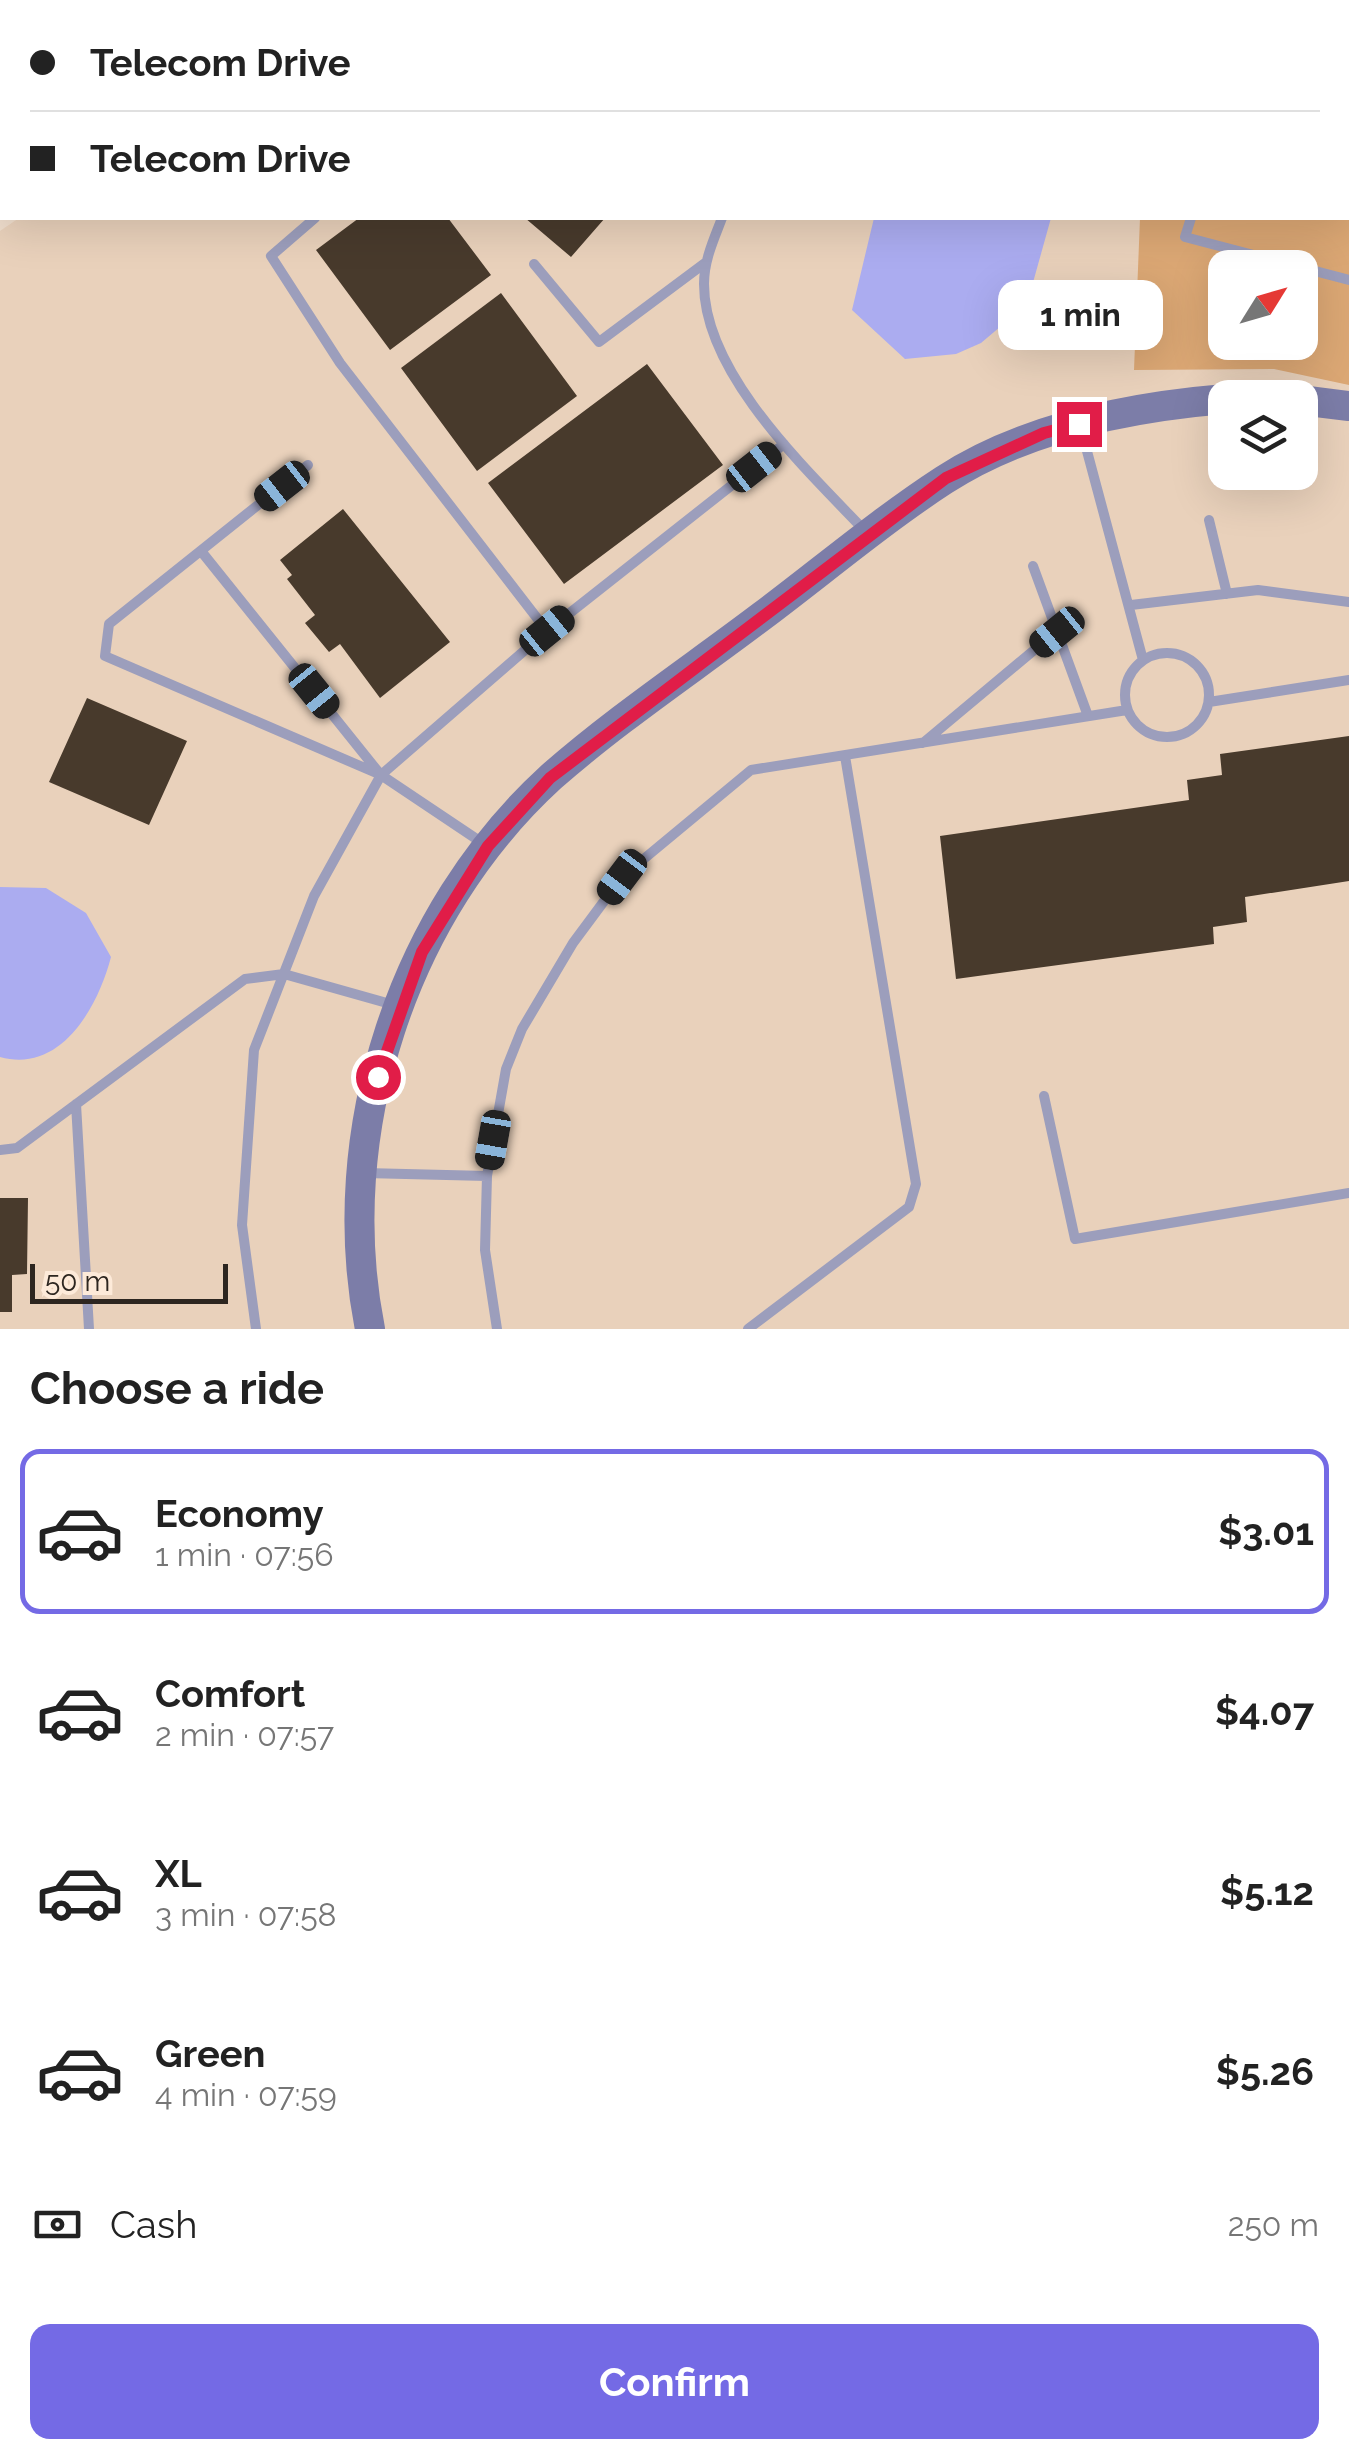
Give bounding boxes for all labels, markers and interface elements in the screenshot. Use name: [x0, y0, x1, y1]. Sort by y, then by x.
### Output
text: Telecom Drive: [90, 40, 351, 85]
text: Telecom Drive: [90, 136, 351, 181]
north arrow: [1208, 250, 1318, 360]
map controls: [1208, 250, 1318, 490]
callout: 1 min: [996, 279, 1162, 349]
text: 1 min: [1040, 296, 1121, 333]
button: layers: [1208, 380, 1318, 490]
route end: [1057, 402, 1102, 447]
car: [721, 437, 787, 497]
car: [249, 456, 315, 516]
car: [514, 600, 580, 662]
car: [1024, 601, 1090, 663]
car: [283, 658, 345, 724]
car: [592, 844, 652, 910]
route start: [356, 1055, 401, 1100]
car: [473, 1108, 513, 1172]
scale bar: [30, 1259, 228, 1304]
text: 50 m: [45, 1265, 110, 1298]
text: Choose a ride: [30, 1362, 324, 1415]
icon: car: [35, 1487, 125, 1577]
text: Economy: [155, 1491, 324, 1536]
text: $3.01: [1218, 1509, 1314, 1554]
text: 1 min · 07:56: [155, 1536, 334, 1573]
icon: car: [35, 1667, 125, 1757]
text: Comfort: [155, 1671, 305, 1716]
text: $4.07: [1215, 1689, 1314, 1734]
text: 2 min · 07:57: [155, 1716, 334, 1753]
icon: car: [35, 1847, 125, 1937]
text: XL: [155, 1851, 202, 1896]
text: $5.12: [1220, 1869, 1314, 1914]
text: 3 min · 07:58: [155, 1896, 337, 1933]
icon: car: [35, 2027, 125, 2117]
text: Green: [155, 2031, 265, 2076]
text: $5.26: [1216, 2049, 1314, 2094]
text: 4 min · 07:59: [155, 2076, 337, 2113]
icon: cash: [30, 2197, 85, 2252]
text: Cash: [110, 2202, 197, 2247]
text: 250 m: [1228, 2206, 1319, 2243]
button: Confirm: [30, 2324, 1319, 2439]

